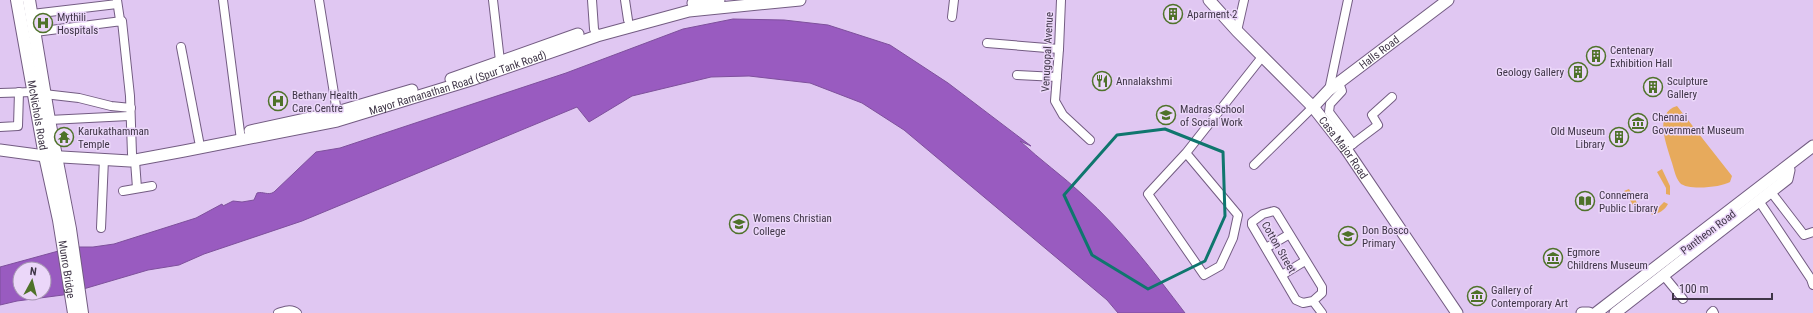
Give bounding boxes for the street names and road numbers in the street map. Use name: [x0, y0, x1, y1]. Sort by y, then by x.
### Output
street label: Venugopal Avenue: [1039, 12, 1056, 92]
street label: Halls Road: [1357, 33, 1402, 72]
street label: Mayor Ramanathan Road (Spur Tank Road): [368, 48, 548, 118]
street label: McNichols Road: [25, 79, 50, 151]
street label: Casa Major Road: [1316, 114, 1370, 181]
street label: Pantheon Road: [1678, 207, 1738, 257]
street label: Cotton Street: [1259, 219, 1299, 275]
street label: Munro Bridge: [55, 240, 78, 299]

